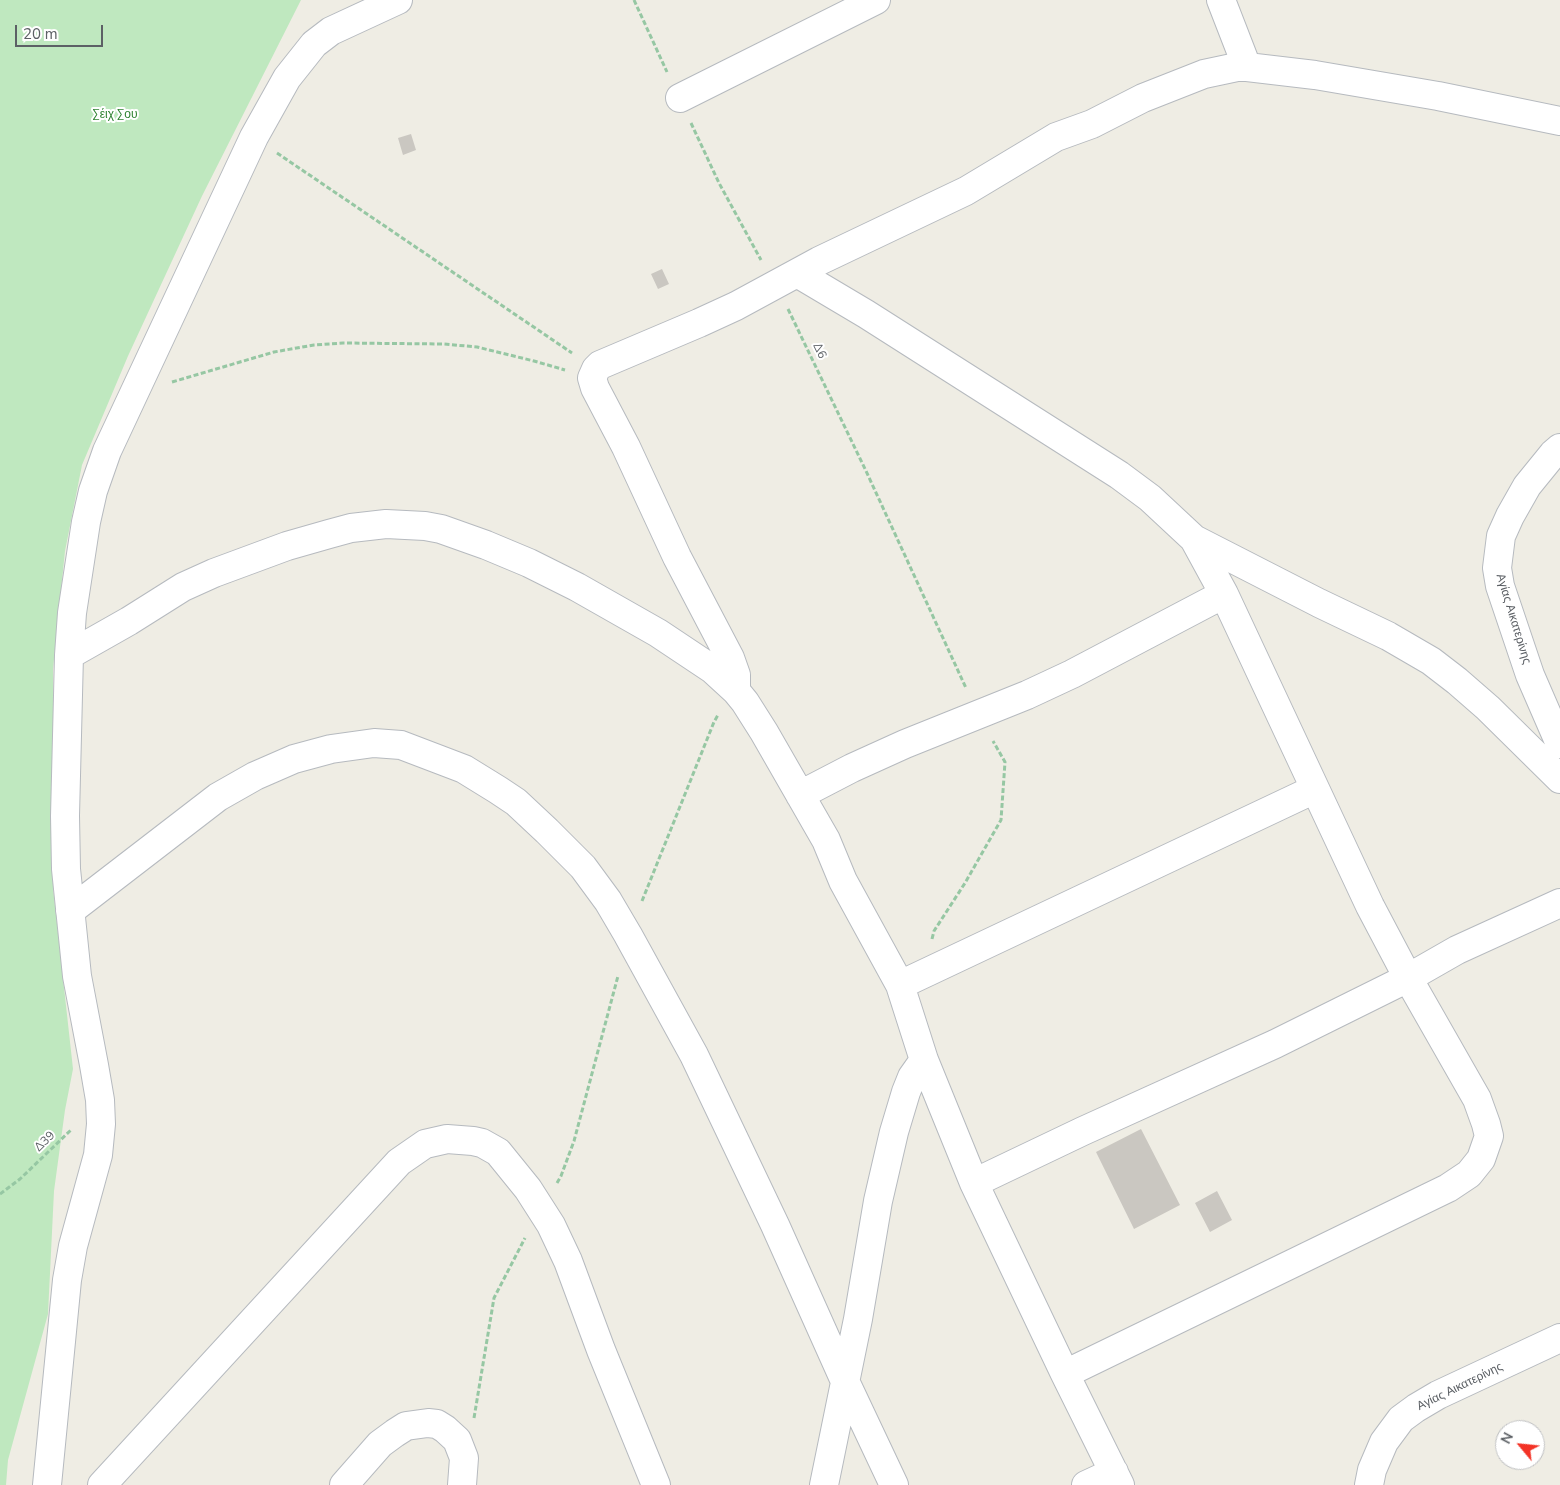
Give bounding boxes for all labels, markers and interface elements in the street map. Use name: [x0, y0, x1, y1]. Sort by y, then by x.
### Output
scale bar: [18, 15, 105, 47]
text: 20 m: [23, 24, 58, 44]
park label: Σέιχ Σου: [92, 108, 138, 122]
street label: Δ6: [809, 341, 829, 361]
street label: Αγίας Αικατερίνης: [1492, 572, 1534, 666]
street label: Δ39: [32, 1129, 58, 1155]
street label: Αγίας Αικατερίνης: [1415, 1360, 1505, 1414]
north arrow: [1495, 1420, 1545, 1470]
text: N: [1496, 1429, 1518, 1447]

